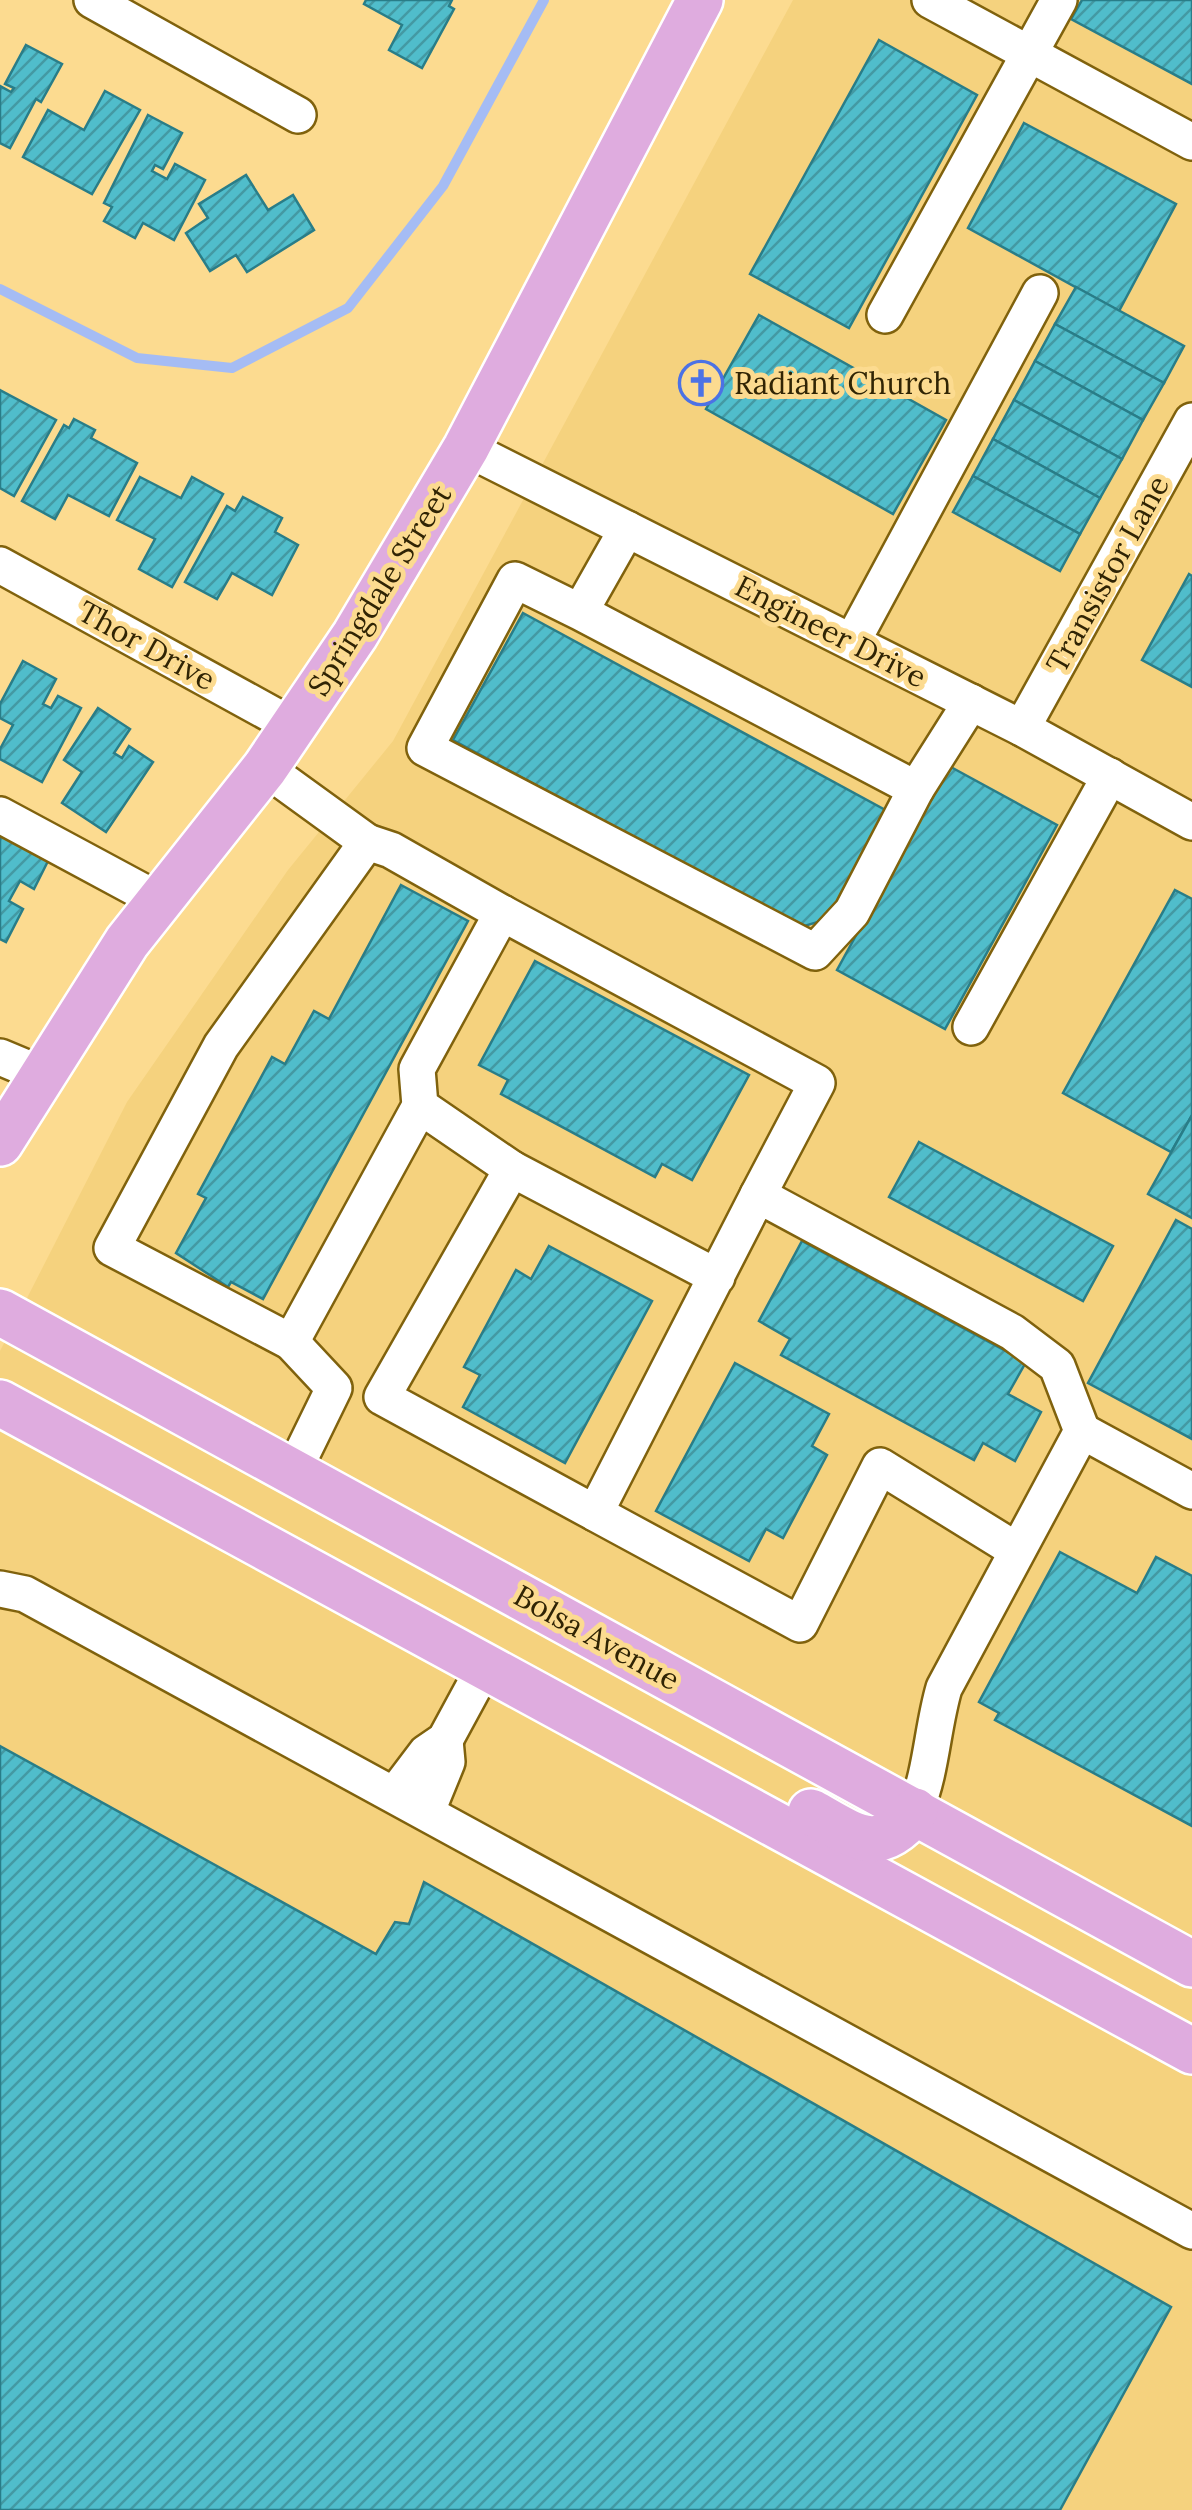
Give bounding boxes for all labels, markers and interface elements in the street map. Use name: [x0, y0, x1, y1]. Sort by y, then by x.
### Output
church icon: Radiant Church: [678, 360, 724, 406]
place label: Radiant Church: [734, 364, 951, 402]
street label: Transistor Lane: [1037, 469, 1177, 679]
street label: Springdale Street: [299, 477, 460, 703]
street label: Engineer Drive: [729, 567, 933, 696]
street label: Thor Drive: [72, 592, 222, 698]
street label: Bolsa Avenue: [508, 1576, 686, 1698]

